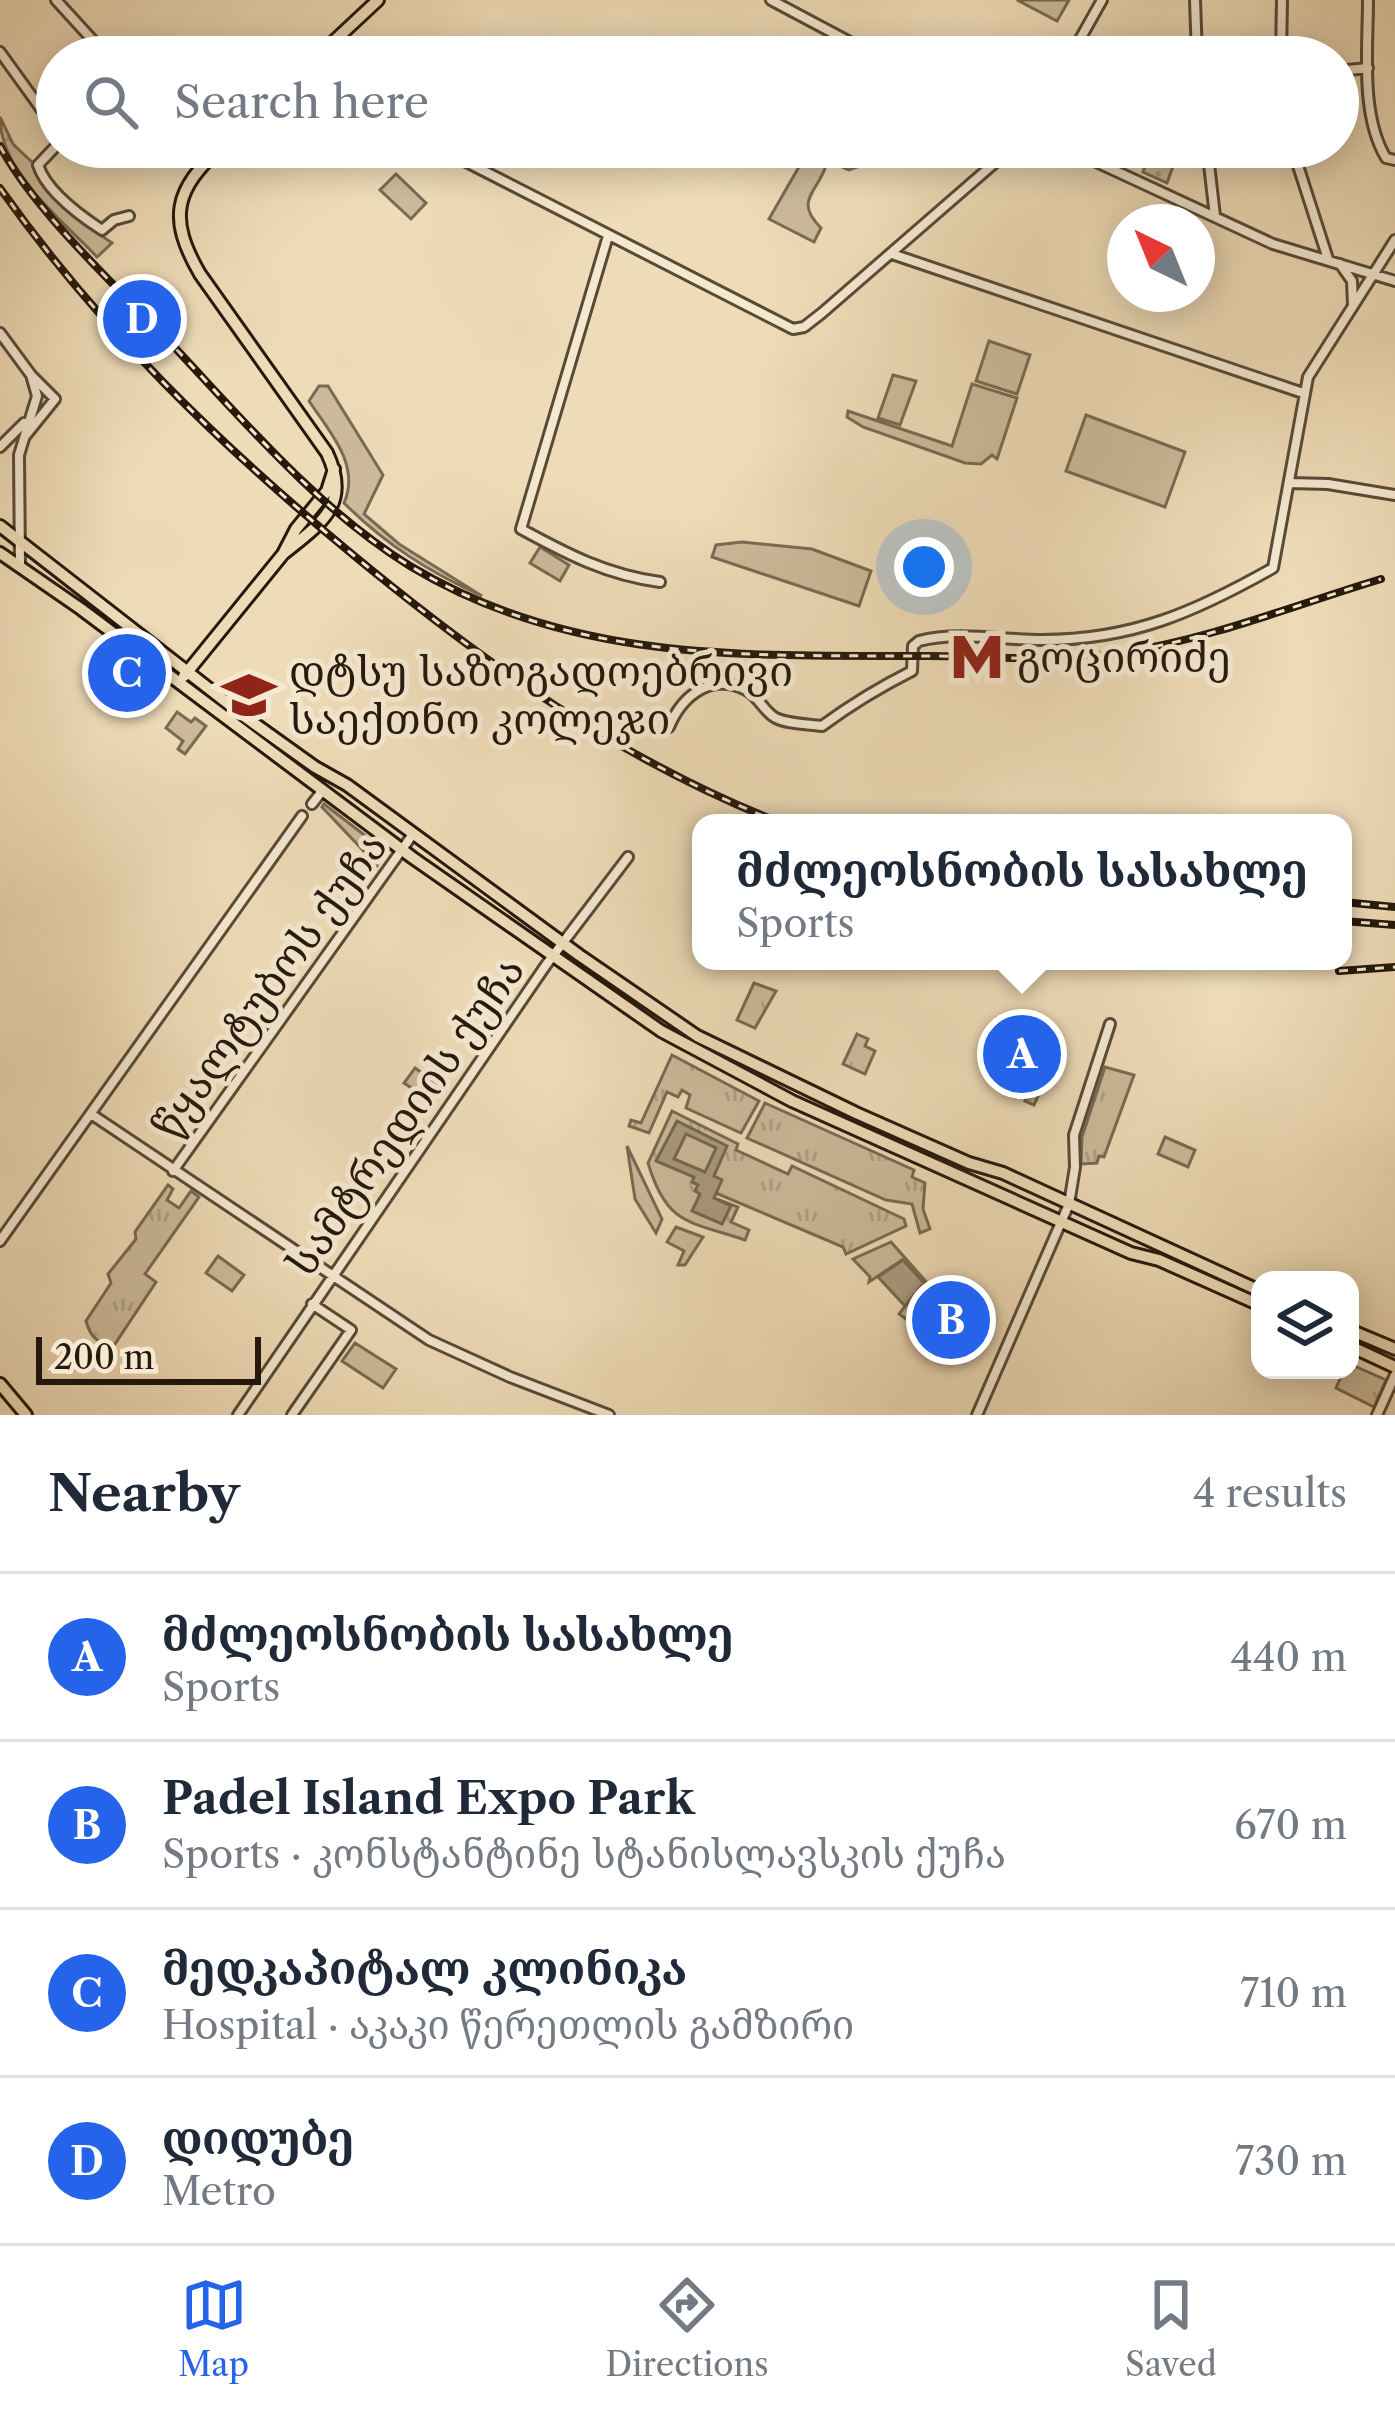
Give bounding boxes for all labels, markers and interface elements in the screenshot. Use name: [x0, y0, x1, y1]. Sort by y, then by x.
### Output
search box: [36, 36, 1359, 168]
icon: search: [78, 69, 144, 135]
text: Search here: [174, 74, 429, 130]
north arrow: [1107, 204, 1215, 312]
pin: D: [103, 274, 181, 364]
your location: [894, 537, 954, 597]
pin: C: [88, 628, 166, 718]
metro station icon: გოცირიძე: [948, 628, 1006, 686]
place label: გოცირიძე: [1017, 631, 1231, 683]
place label: დტსუ საზოგადოებრივი საექთნო კოლეჯი: [289, 645, 793, 745]
school or university icon: დტსუ საზოგადოებრივი საექთნო კოლეჯი: [220, 666, 278, 724]
popup: [692, 814, 1352, 970]
street label: წყალტუბოს ქუჩა: [140, 822, 398, 1148]
text: მძლეოსნობის სასახლე: [736, 842, 1308, 898]
text: Sports: [736, 899, 855, 947]
street label: სამტრედიის ქუჩა: [275, 946, 535, 1286]
pin: A: [983, 1009, 1061, 1099]
map controls: [1251, 1271, 1359, 1379]
button: layers: [1251, 1271, 1359, 1379]
pin: B: [912, 1275, 990, 1365]
scale bar: [36, 1331, 261, 1384]
text: 200 m: [54, 1337, 154, 1378]
text: Nearby: [48, 1462, 240, 1524]
text: 4 results: [1193, 1469, 1347, 1517]
text: მძლეოსნობის სასახლე: [162, 1606, 734, 1662]
text: A: [72, 1633, 102, 1681]
text: 440 m: [1230, 1633, 1347, 1681]
text: Sports: [162, 1663, 280, 1711]
text: Padel Island Expo Park: [162, 1770, 695, 1826]
text: B: [73, 1801, 102, 1849]
text: 670 m: [1234, 1801, 1347, 1849]
text: Sports · კონსტანტინე სტანისლავსკის ქუჩა: [162, 1830, 1006, 1878]
text: მედკაპიტალ კლინიკა: [162, 1940, 687, 1996]
text: C: [71, 1969, 103, 2017]
text: 710 m: [1240, 1969, 1347, 2017]
text: Hospital · აკაკი წერეთლის გამზირი: [162, 2001, 854, 2049]
text: დიდუბე: [162, 2110, 354, 2166]
text: D: [70, 2137, 104, 2185]
text: 730 m: [1235, 2137, 1347, 2185]
text: Metro: [162, 2167, 276, 2215]
tab: Map: [178, 2272, 249, 2385]
tab: Directions: [606, 2272, 769, 2385]
tab: Saved: [1125, 2272, 1217, 2385]

